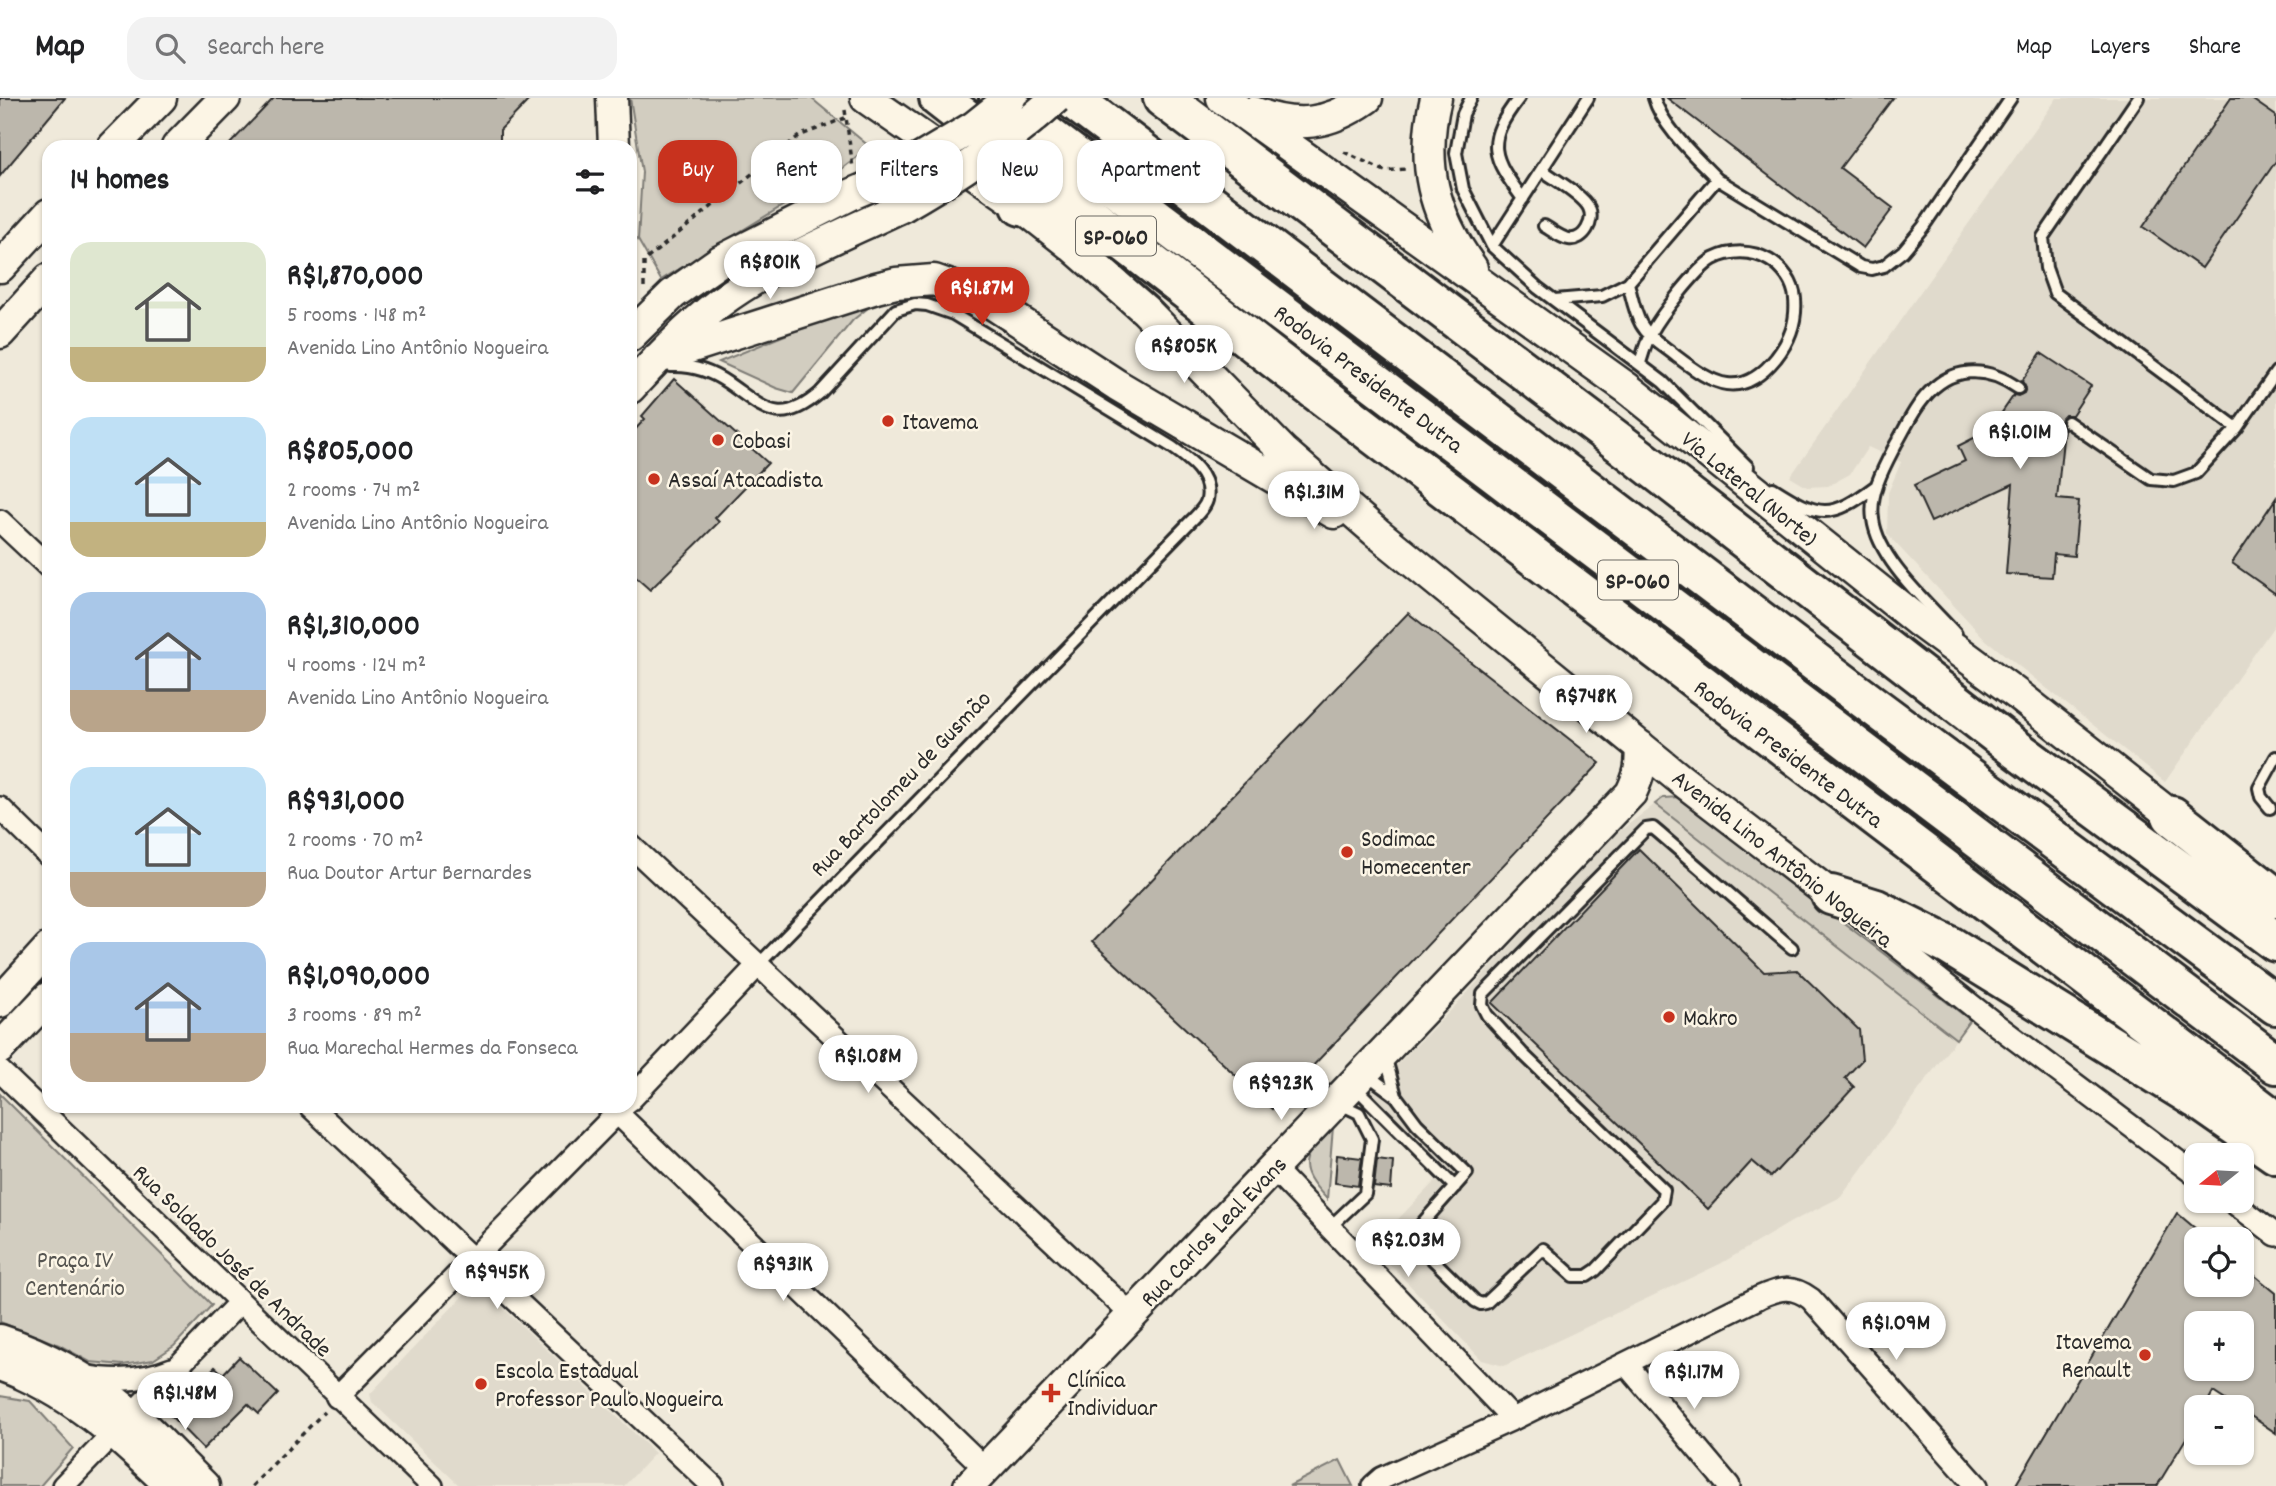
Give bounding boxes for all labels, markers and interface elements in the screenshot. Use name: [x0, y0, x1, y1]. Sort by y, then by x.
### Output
search box: [127, 17, 617, 80]
text: Map: [35, 25, 85, 72]
icon: search: [151, 29, 189, 67]
text: Search here: [207, 30, 325, 67]
text: Map: [2016, 31, 2052, 65]
text: Layers: [2090, 31, 2151, 65]
text: Share: [2189, 31, 2241, 65]
chip: Buy: [658, 140, 737, 203]
chip: Rent: [751, 140, 842, 203]
chip: Filters: [856, 140, 963, 203]
chip: New: [977, 140, 1063, 203]
chip: Apartment: [1077, 140, 1225, 203]
text: 14 homes: [70, 161, 169, 204]
icon: filters: [571, 163, 609, 201]
road number: SP-060: [1076, 217, 1156, 256]
pin: R$801K: [713, 242, 827, 301]
text: R$801K: [740, 247, 800, 280]
text: R$1,870,000: [287, 257, 424, 300]
pin: R$1.87M: [917, 268, 1047, 327]
icon: home: [126, 270, 210, 354]
text: R$1.87M: [950, 273, 1014, 306]
street label: Rodovia Presidente Dutra: [1265, 298, 1470, 464]
text: 5 rooms · 148 m²: [287, 300, 426, 333]
pin: R$805K: [1127, 326, 1241, 385]
text: R$805K: [1151, 331, 1217, 364]
text: Avenida Lino Antônio Nogueira: [287, 333, 548, 366]
place label: Itavema: [902, 407, 979, 441]
pin: R$1.01M: [1955, 412, 2085, 471]
marker: Itavema: [880, 413, 896, 429]
text: R$1.01M: [1989, 417, 2051, 450]
street label: Via Lateral (Norte): [1672, 424, 1824, 556]
place label: Cobasi: [732, 426, 791, 460]
text: R$805,000: [287, 432, 414, 475]
marker: Cobasi: [710, 432, 726, 448]
icon: home: [126, 445, 210, 529]
place label: Assaí Atacadista: [668, 465, 823, 499]
marker: Assaí Atacadista: [646, 471, 662, 487]
pin: R$1.31M: [1249, 472, 1379, 531]
text: 2 rooms · 74 m²: [287, 475, 420, 508]
text: R$1.31M: [1284, 477, 1344, 510]
text: Avenida Lino Antônio Nogueira: [287, 508, 548, 541]
road number: SP-060: [1598, 560, 1678, 600]
text: R$1,310,000: [287, 607, 420, 650]
icon: home: [126, 620, 210, 704]
text: 4 rooms · 124 m²: [287, 650, 426, 683]
street label: Rodovia Presidente Dutra: [1685, 673, 1890, 839]
pin: R$748K: [1529, 676, 1643, 735]
text: R$748K: [1555, 681, 1617, 714]
text: Avenida Lino Antônio Nogueira: [287, 683, 548, 716]
street label: Rua Bartolomeu de Gusmão: [804, 684, 1001, 886]
street label: Avenida Lino Antônio Nogueira: [1663, 763, 1900, 958]
text: R$931,000: [287, 782, 405, 825]
icon: home: [126, 795, 210, 879]
place label: Sodimac Homecenter: [1361, 824, 1471, 886]
text: 2 rooms · 70 m²: [287, 825, 423, 858]
marker: Sodimac Homecenter: [1339, 844, 1355, 860]
text: Rua Doutor Artur Bernardes: [287, 858, 532, 891]
text: R$1,090,000: [287, 957, 430, 1000]
icon: home: [126, 970, 210, 1054]
text: 3 rooms · 89 m²: [287, 1000, 422, 1033]
place label: Makro: [1683, 1003, 1738, 1037]
marker: Makro: [1661, 1009, 1677, 1025]
text: Rua Marechal Hermes da Fonseca: [287, 1033, 578, 1066]
pin: R$1.08M: [803, 1035, 933, 1095]
text: R$1.08M: [835, 1041, 901, 1074]
pin: R$923K: [1224, 1062, 1338, 1122]
text: R$923K: [1249, 1068, 1313, 1101]
north arrow: [2184, 1143, 2254, 1213]
map controls: [2184, 1143, 2254, 1465]
street label: Rua Carlos Leal Evans: [1134, 1150, 1296, 1316]
street label: Rua Soldado José de Andrade: [124, 1158, 338, 1367]
pin: R$2.03M: [1343, 1220, 1473, 1279]
text: R$2.03M: [1372, 1225, 1444, 1258]
button: locate: [2184, 1227, 2254, 1297]
pin: R$931K: [726, 1244, 840, 1303]
park label: Praça IV Centenário: [25, 1245, 125, 1307]
text: R$931K: [753, 1249, 813, 1282]
pin: R$945K: [440, 1252, 554, 1311]
text: R$945K: [465, 1257, 529, 1290]
pin: R$1.09M: [1831, 1302, 1961, 1362]
text: R$1.09M: [1862, 1308, 1930, 1341]
button: +: [2184, 1311, 2254, 1381]
place label: Itavema Renault: [2055, 1327, 2132, 1389]
marker: Itavema Renault: [2137, 1347, 2153, 1363]
pin: R$1.17M: [1629, 1352, 1759, 1411]
place label: Escola Estadual Professor Paulo Nogueira: [495, 1356, 723, 1418]
text: R$1.17M: [1664, 1357, 1724, 1390]
place label: Clínica Individuar: [1067, 1365, 1157, 1427]
pin: R$1.48M: [120, 1372, 250, 1432]
marker: Escola Estadual Professor Paulo Nogueira: [473, 1376, 489, 1392]
text: R$1.48M: [153, 1378, 217, 1411]
marker: Clínica Individuar: [1041, 1383, 1061, 1403]
button: −: [2184, 1395, 2254, 1465]

